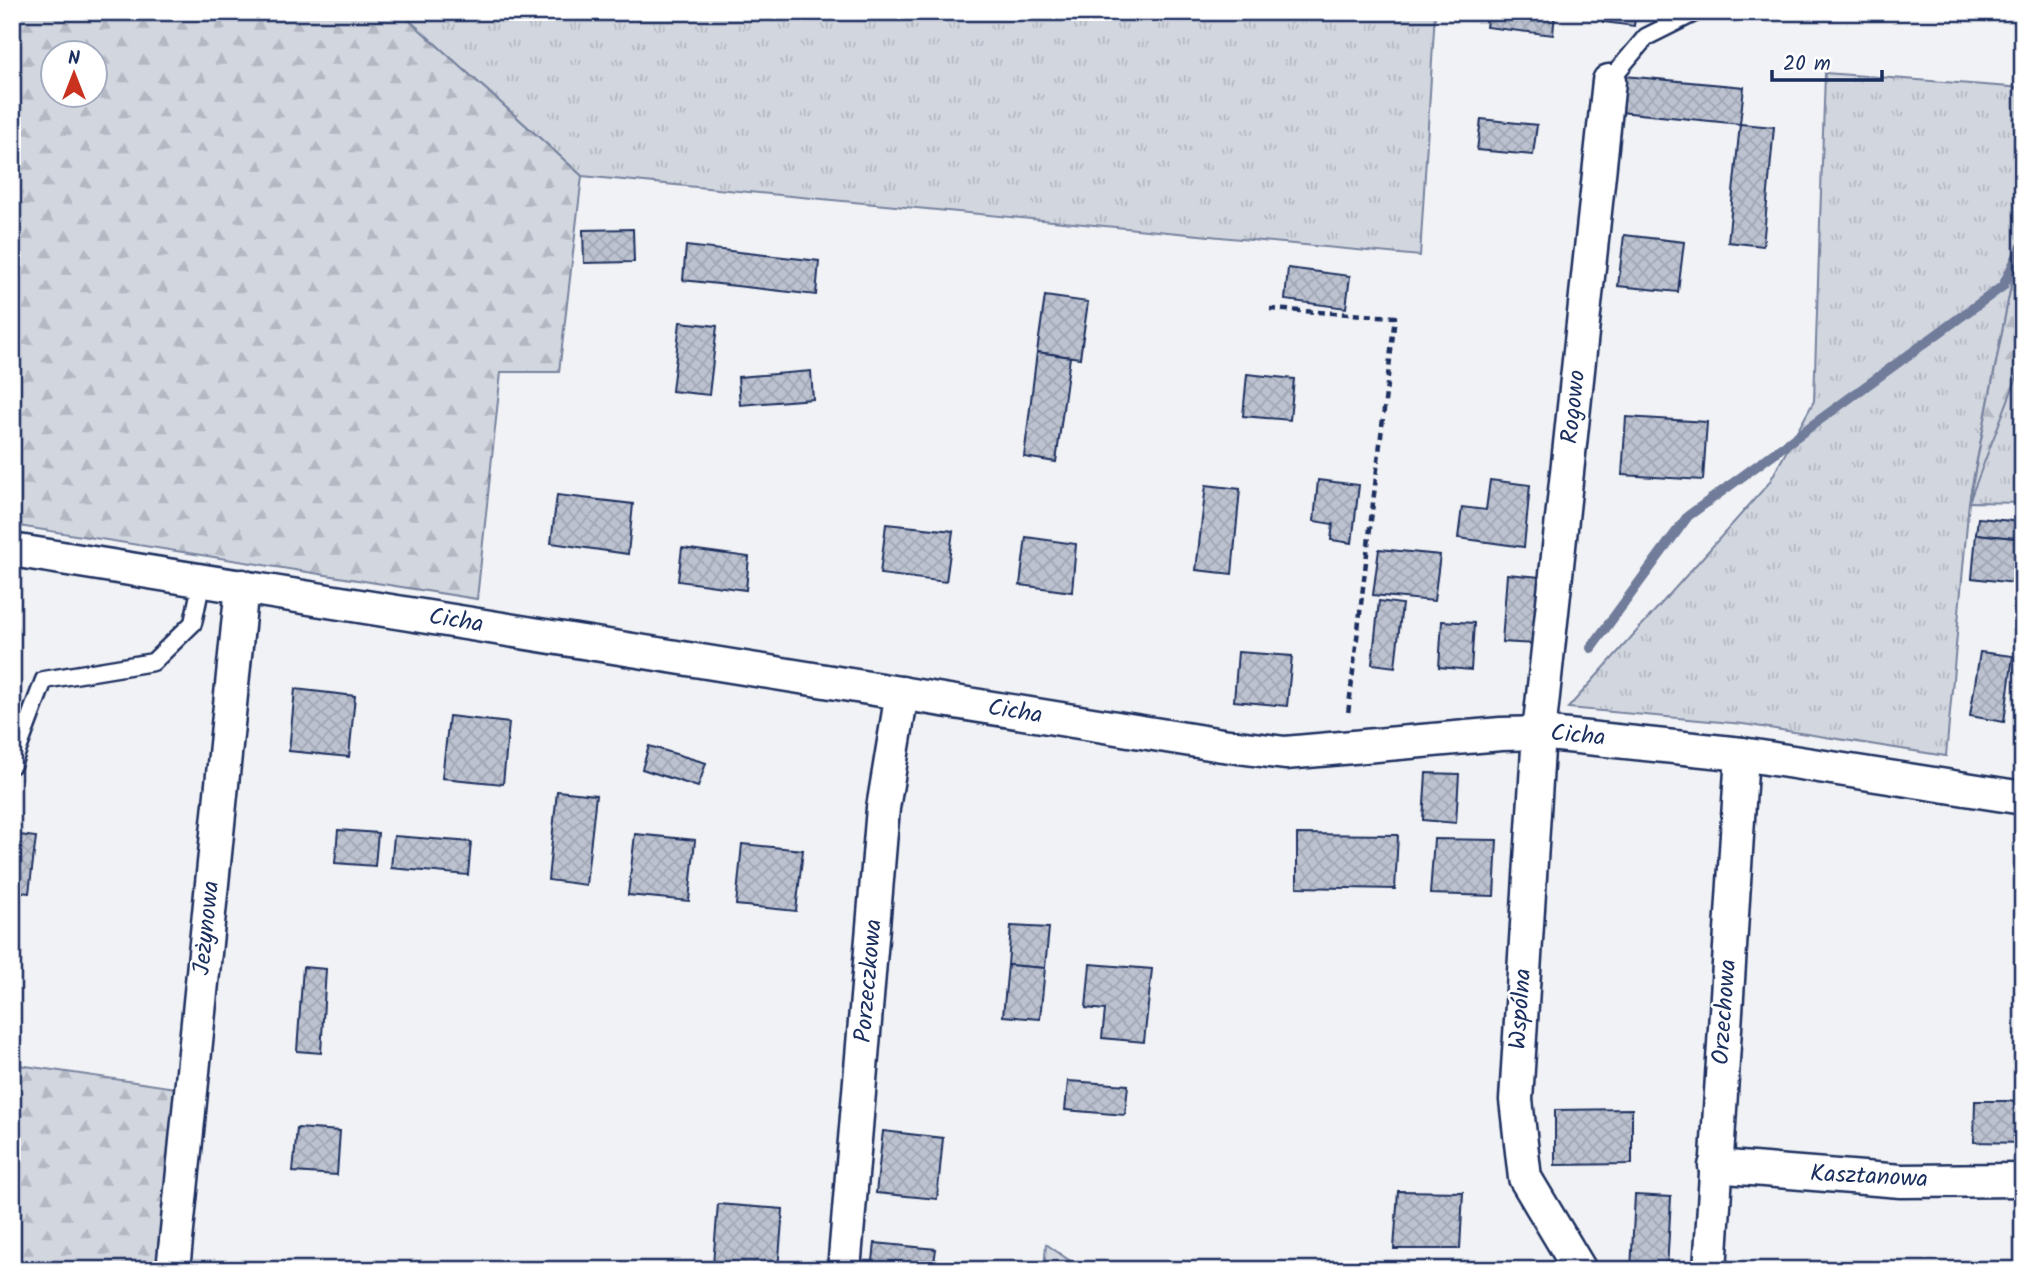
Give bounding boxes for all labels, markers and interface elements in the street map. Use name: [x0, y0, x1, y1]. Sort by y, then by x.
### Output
north arrow: [38, 38, 108, 108]
scale bar: [1772, 38, 1883, 82]
text: N: [68, 44, 80, 74]
text: 20 m: [1783, 48, 1831, 81]
street label: Rogowo: [1551, 368, 1597, 446]
street label: Cicha: [426, 597, 486, 645]
street label: Cicha: [985, 688, 1045, 736]
street label: Cicha: [1549, 714, 1607, 758]
street label: Jeżynowa: [183, 879, 231, 977]
street label: Porzeczkowa: [844, 918, 894, 1044]
street label: Orzechowa: [1702, 958, 1748, 1066]
street label: Wspólna: [1499, 967, 1543, 1051]
street label: Kasztanowa: [1809, 1154, 1929, 1200]

